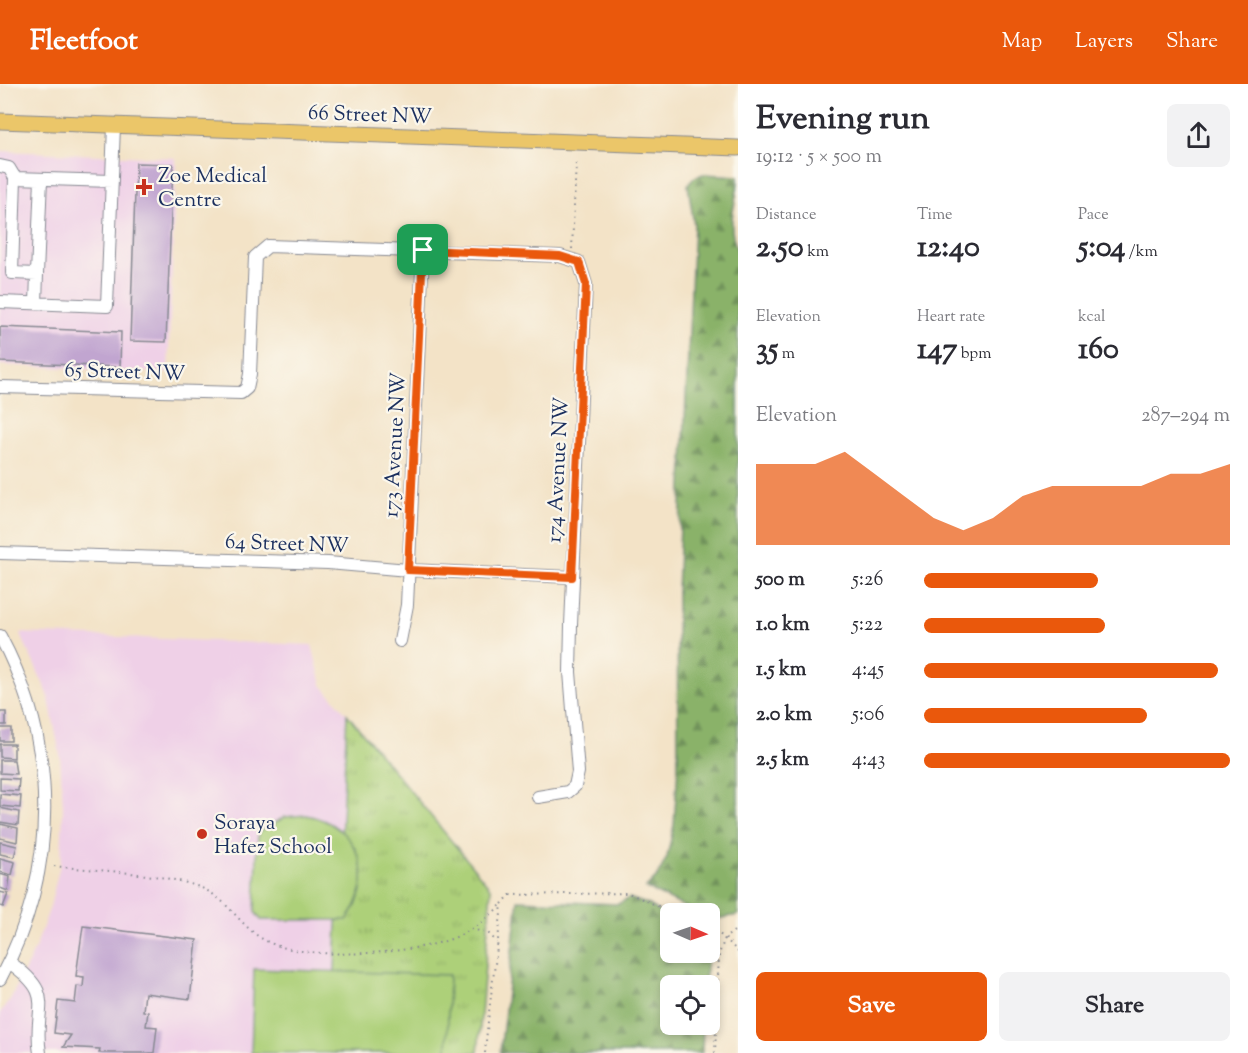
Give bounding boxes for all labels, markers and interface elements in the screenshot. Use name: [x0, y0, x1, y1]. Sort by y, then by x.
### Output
text: Fleetfoot: [30, 22, 138, 62]
text: Map: [1002, 27, 1042, 57]
text: Layers: [1075, 27, 1133, 57]
text: Share: [1166, 27, 1218, 57]
text: Evening run: [756, 96, 930, 144]
street label: 66 Street NW: [307, 99, 432, 133]
button: share: [1167, 104, 1230, 167]
text: 19:12 · 5 × 500 m: [756, 143, 882, 172]
place label: Zoe Medical Centre: [158, 162, 267, 216]
marker: Zoe Medical Centre: [135, 178, 153, 196]
text: Distance: [756, 204, 816, 227]
text: Time: [917, 204, 953, 227]
text: Pace: [1078, 204, 1109, 227]
pin: [397, 224, 448, 275]
text: 2.50: [756, 227, 804, 270]
text: 12:40: [917, 227, 980, 270]
text: 5:04: [1078, 227, 1125, 270]
icon: arrive: [406, 233, 439, 266]
text: km: [804, 241, 829, 264]
text: /km: [1125, 241, 1158, 264]
text: Elevation: [756, 306, 821, 329]
text: Heart rate: [917, 306, 985, 329]
text: kcal: [1078, 306, 1106, 329]
text: 35: [756, 329, 778, 372]
text: 147: [917, 329, 957, 372]
text: 160: [1078, 329, 1119, 372]
text: m: [778, 343, 795, 366]
text: bpm: [957, 343, 991, 366]
street label: 65 Street NW: [64, 356, 186, 390]
street label: 173 Avenue NW: [377, 372, 415, 518]
street label: 174 Avenue NW: [540, 396, 578, 544]
text: Elevation: [756, 402, 837, 431]
text: 287–294 m: [1141, 402, 1230, 431]
street label: 64 Street NW: [225, 528, 349, 562]
text: 500 m: [756, 566, 805, 595]
text: 5:26: [852, 566, 883, 595]
text: 1.0 km: [756, 611, 810, 640]
text: 5:22: [852, 611, 883, 640]
text: 1.5 km: [756, 656, 806, 685]
text: 4:45: [852, 656, 884, 685]
text: 2.0 km: [756, 701, 812, 730]
text: 5:06: [852, 701, 884, 730]
text: 2.5 km: [756, 746, 809, 775]
text: 4:43: [852, 746, 885, 775]
place label: Soraya Hafez School: [214, 809, 332, 863]
marker: Soraya Hafez School: [195, 827, 209, 841]
north arrow: [660, 903, 720, 963]
map controls: [660, 903, 720, 1035]
button: Save: [756, 972, 987, 1041]
button: Share: [999, 972, 1230, 1041]
button: locate: [660, 975, 720, 1035]

